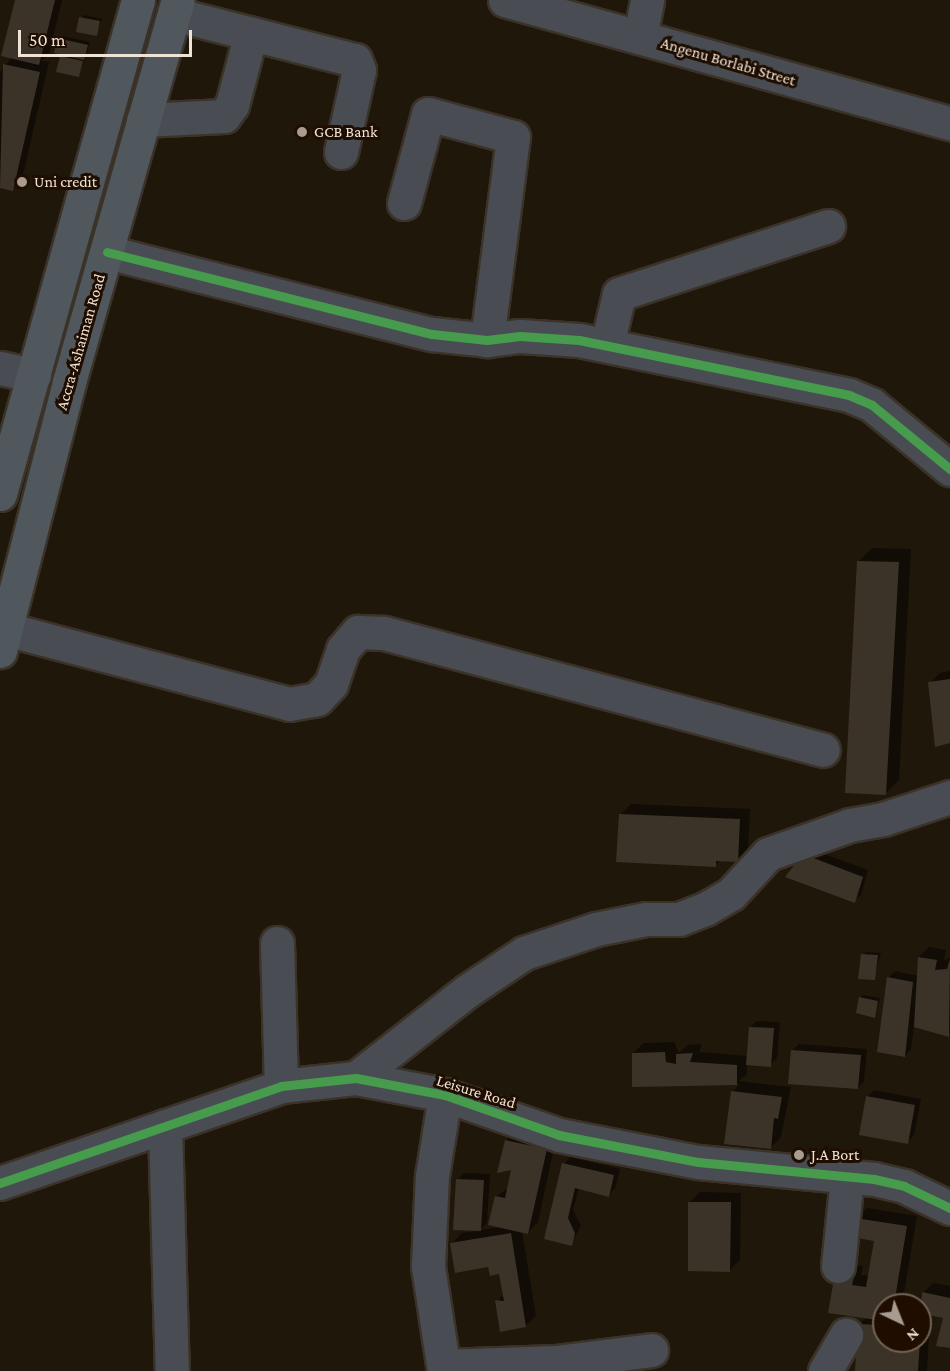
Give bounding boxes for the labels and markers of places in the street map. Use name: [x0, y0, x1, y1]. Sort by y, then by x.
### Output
place label: GCB Bank: [314, 122, 378, 142]
marker: GCB Bank: [295, 125, 309, 139]
place label: Uni credit: [34, 172, 97, 192]
marker: Uni credit: [15, 175, 29, 189]
place label: J.A Bort: [811, 1145, 859, 1165]
marker: J.A Bort: [792, 1148, 806, 1162]

